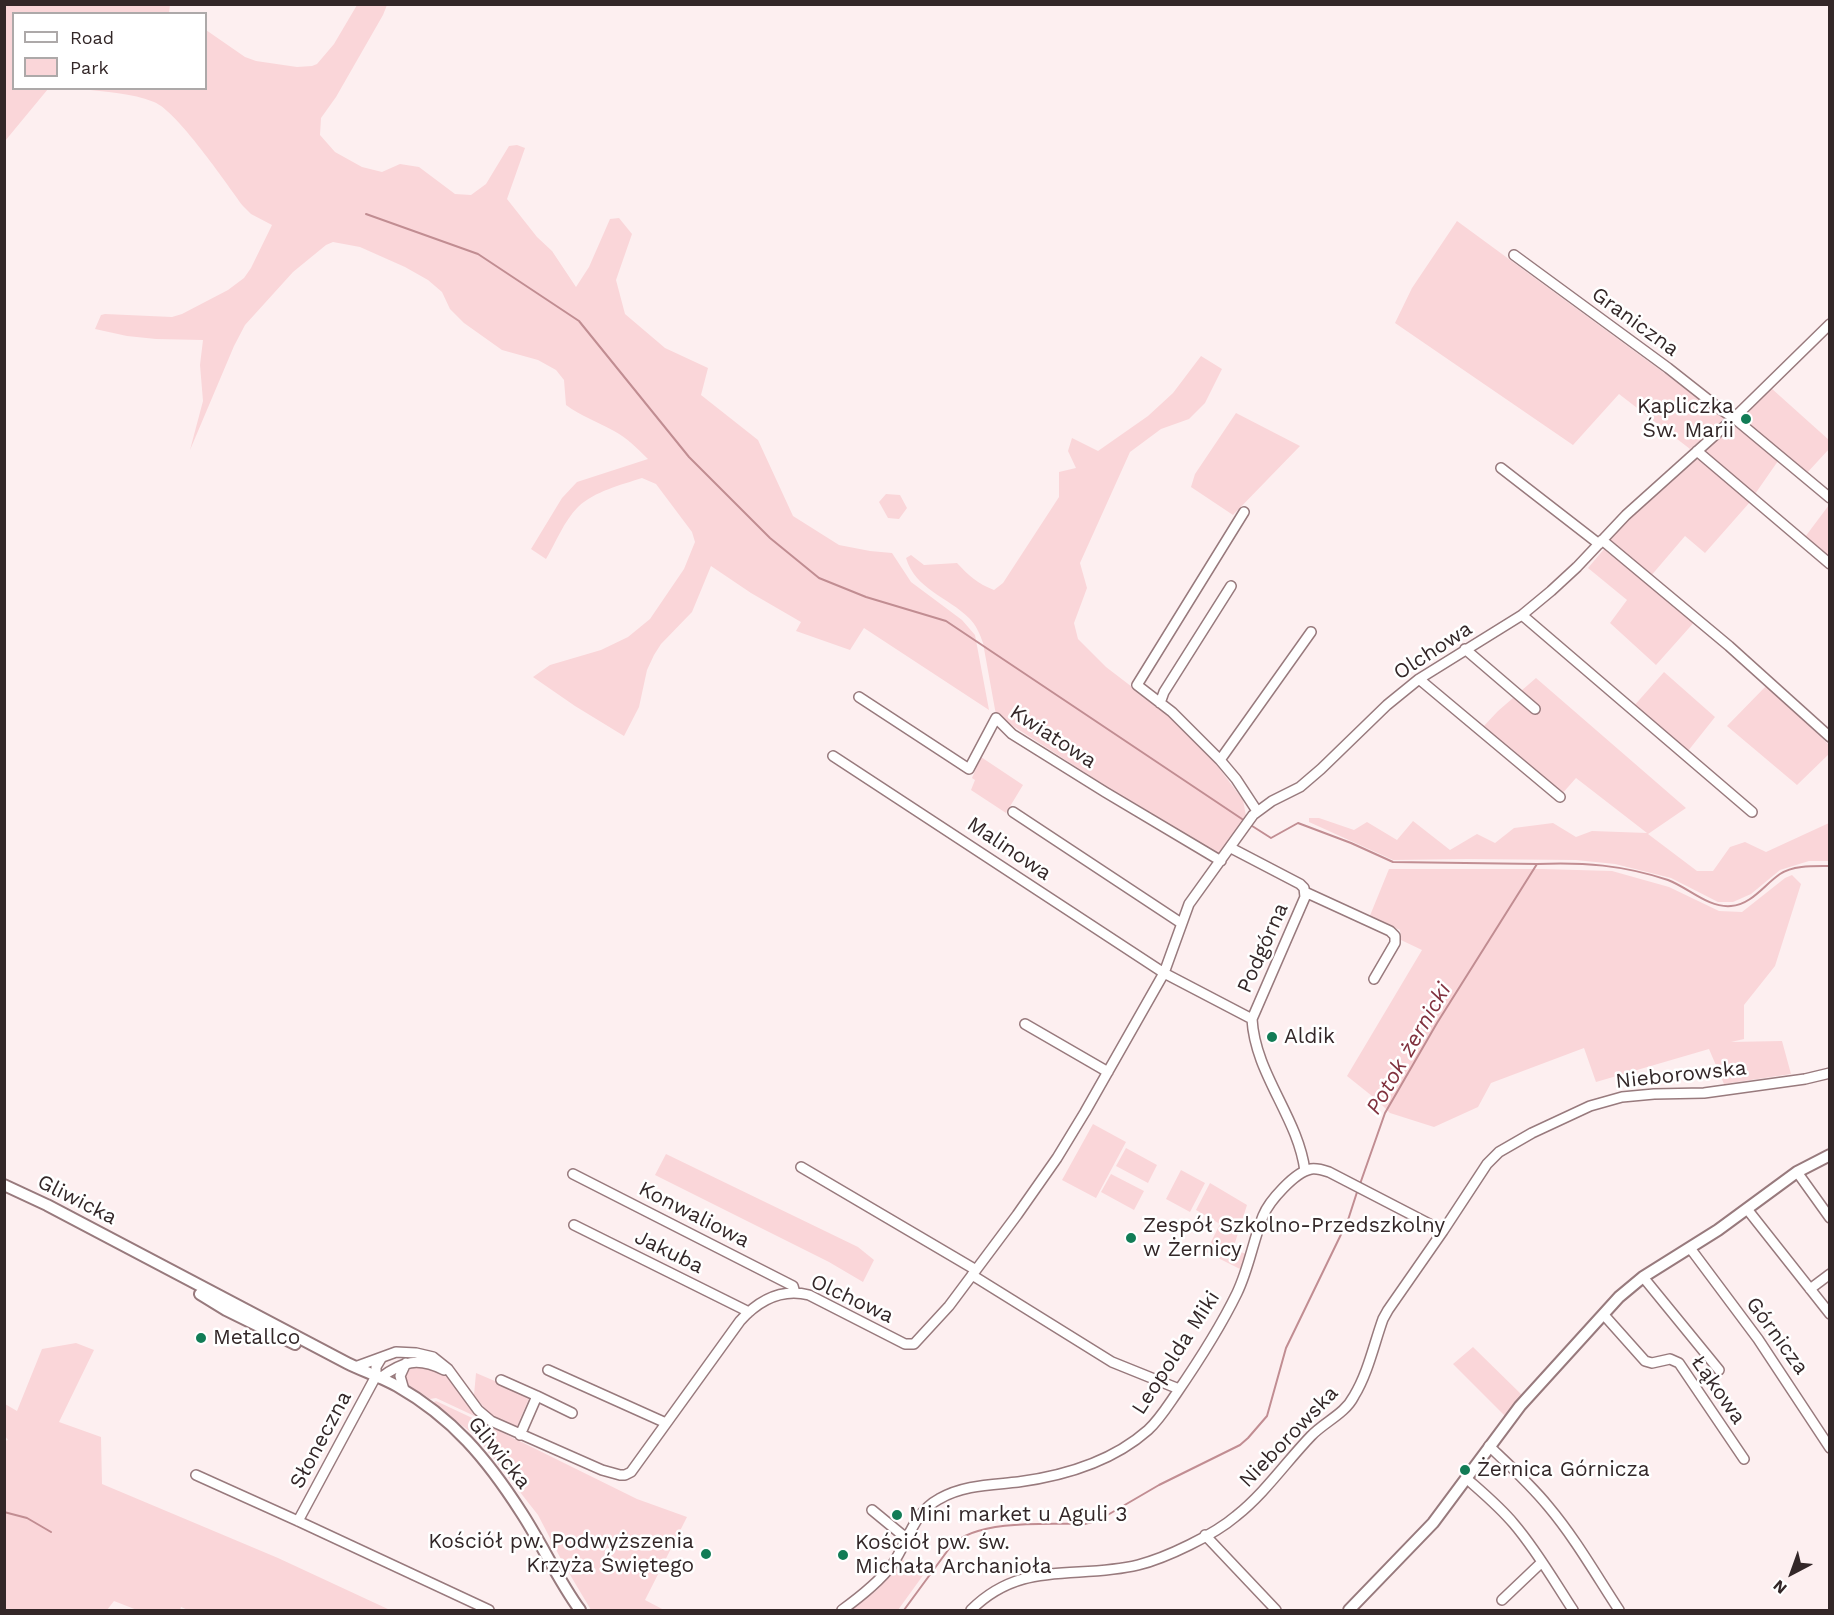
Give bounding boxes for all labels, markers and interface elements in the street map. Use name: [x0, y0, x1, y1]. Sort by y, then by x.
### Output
legend: [12, 12, 207, 90]
text: Road: [70, 27, 114, 48]
text: Park: [70, 57, 109, 78]
street label: Graniczna: [1586, 282, 1684, 362]
place label: Kapliczka Św. Marii: [1637, 394, 1734, 444]
marker: Kapliczka Św. Marii: [1739, 412, 1753, 426]
street label: Olchowa: [1389, 616, 1477, 686]
street label: Kwiatowa: [1005, 700, 1101, 774]
street label: Malinowa: [962, 812, 1056, 886]
street label: Podgórna: [1232, 899, 1294, 997]
water label: Potok żernicki: [1361, 979, 1457, 1119]
place label: Aldik: [1284, 1024, 1335, 1050]
marker: Aldik: [1265, 1030, 1279, 1044]
street label: Nieborowska: [1614, 1056, 1748, 1094]
street label: Gliwicka: [33, 1169, 121, 1231]
street label: Konwaliowa: [634, 1176, 754, 1254]
place label: Zespół Szkolno-Przedszkolny w Żernicy: [1143, 1213, 1445, 1263]
street label: Jakuba: [631, 1225, 707, 1279]
marker: Zespół Szkolno-Przedszkolny w Żernicy: [1124, 1231, 1138, 1245]
street label: Olchowa: [807, 1269, 897, 1329]
street label: Leopolda Miki: [1127, 1286, 1225, 1420]
street label: Górnicza: [1740, 1292, 1814, 1380]
place label: Metallco: [213, 1325, 300, 1351]
marker: Metallco: [194, 1331, 208, 1345]
street label: Łąkowa: [1685, 1351, 1751, 1429]
street label: Nieborowska: [1234, 1381, 1344, 1493]
street label: Słoneczna: [285, 1387, 357, 1493]
street label: Gliwicka: [462, 1412, 536, 1494]
place label: Żernica Górnicza: [1477, 1457, 1650, 1483]
marker: Żernica Górnicza: [1458, 1463, 1472, 1477]
place label: Mini market u Aguli 3: [909, 1502, 1128, 1528]
marker: Mini market u Aguli 3: [890, 1508, 904, 1522]
place label: Kościół pw. Podwyższenia Krzyża Świętego: [428, 1529, 694, 1579]
place label: Kościół pw. św. Michała Archanioła: [855, 1530, 1052, 1580]
north arrow: [1762, 1543, 1822, 1603]
marker: Kościół pw. Podwyższenia Krzyża Świętego: [699, 1547, 713, 1561]
marker: Kościół pw. św. Michała Archanioła: [836, 1548, 850, 1562]
text: N: [1769, 1576, 1791, 1598]

